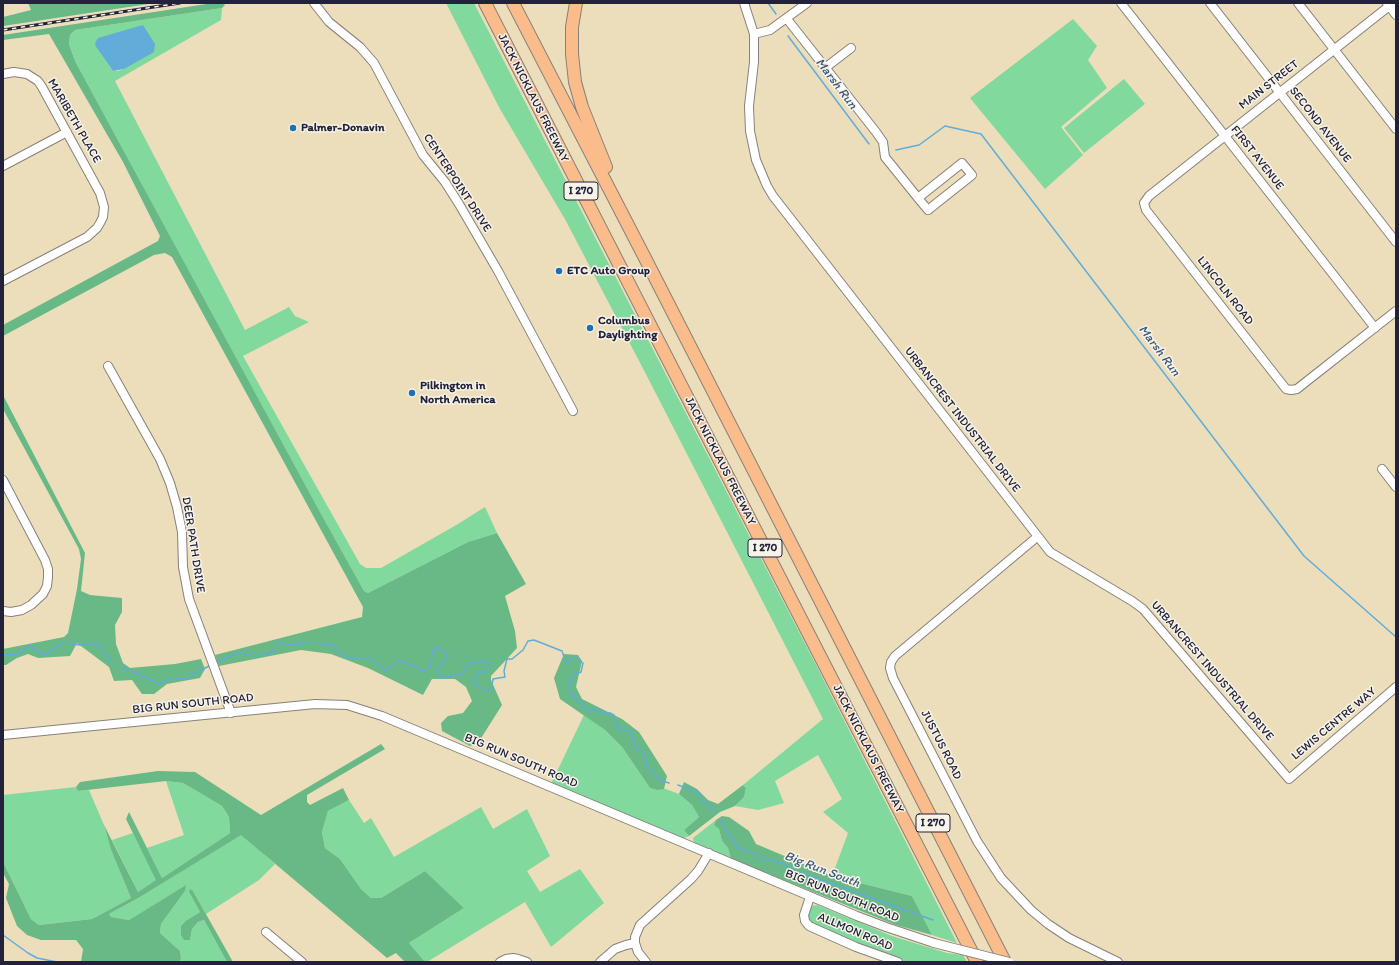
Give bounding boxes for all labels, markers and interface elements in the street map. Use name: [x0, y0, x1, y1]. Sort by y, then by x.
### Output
street label: JACK NICKLAUS FREEWAY: [494, 31, 572, 165]
water label: Marsh Run: [812, 55, 860, 113]
street label: MAIN STREET: [1236, 57, 1302, 113]
street label: MARIBETH PLACE: [44, 76, 104, 166]
street label: SECOND AVENUE: [1286, 84, 1354, 166]
place label: Palmer-Donavin: [301, 121, 385, 135]
marker: Palmer-Donavin: [288, 123, 298, 133]
street label: FIRST AVENUE: [1227, 123, 1287, 193]
street label: CENTERPOINT DRIVE: [420, 131, 494, 235]
road number: I 270: [564, 182, 598, 200]
street label: LINCOLN ROAD: [1194, 254, 1256, 328]
place label: ETC Auto Group: [567, 264, 650, 278]
marker: ETC Auto Group: [554, 266, 564, 276]
place label: Columbus Daylighting: [598, 314, 657, 342]
water label: Marsh Run: [1135, 322, 1183, 380]
marker: Columbus Daylighting: [585, 323, 595, 333]
street label: URBANCREST INDUSTRIAL DRIVE: [901, 345, 1023, 495]
place label: Pilkington in North America: [420, 379, 496, 407]
marker: Pilkington in North America: [407, 388, 417, 398]
street label: JACK NICKLAUS FREEWAY: [681, 394, 759, 528]
street label: DEER PATH DRIVE: [178, 496, 208, 594]
road number: I 270: [748, 539, 782, 557]
street label: URBANCREST INDUSTRIAL DRIVE: [1147, 598, 1277, 744]
street label: JACK NICKLAUS FREEWAY: [829, 682, 907, 816]
street label: LEWIS CENTRE WAY: [1289, 684, 1379, 764]
street label: BIG RUN SOUTH ROAD: [132, 690, 254, 718]
street label: JUSTUS ROAD: [917, 708, 965, 782]
street label: BIG RUN SOUTH ROAD: [462, 731, 580, 791]
road number: I 270: [916, 814, 950, 832]
water label: Big Run South: [782, 849, 862, 891]
street label: BIG RUN SOUTH ROAD: [783, 867, 901, 925]
street label: ALLMON ROAD: [815, 910, 895, 954]

